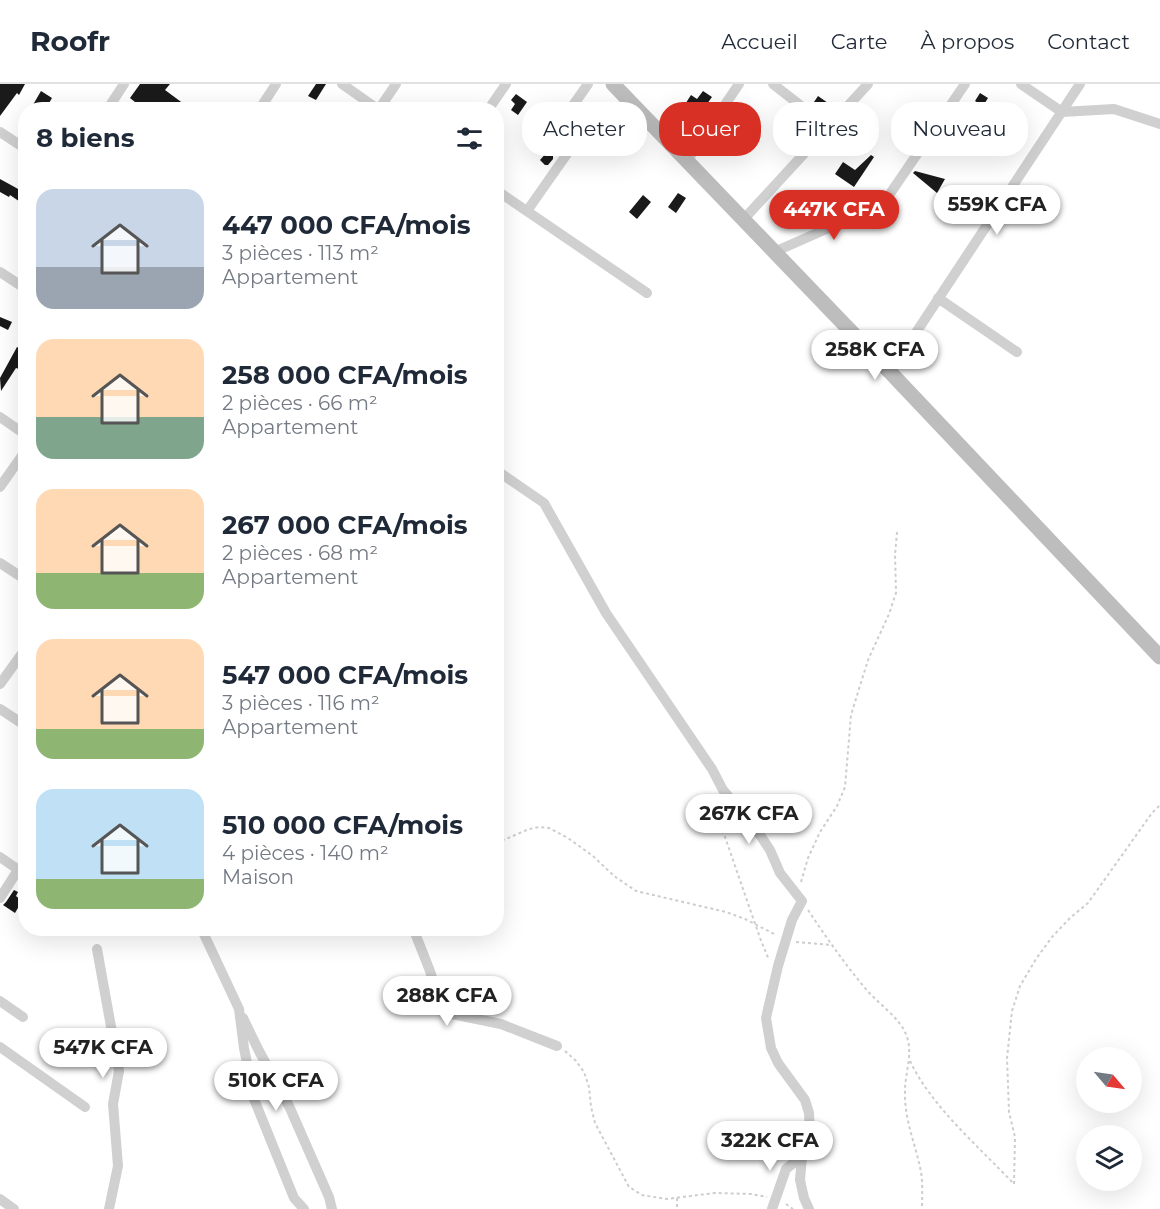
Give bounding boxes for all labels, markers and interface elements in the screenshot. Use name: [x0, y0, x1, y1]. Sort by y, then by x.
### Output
text: Roofr: [30, 24, 110, 58]
text: Accueil: [721, 29, 798, 54]
text: Carte: [831, 29, 887, 54]
text: À propos: [920, 29, 1014, 54]
text: Contact: [1047, 29, 1130, 54]
chip: Acheter: [522, 102, 647, 156]
chip: Louer: [659, 102, 761, 156]
chip: Filtres: [773, 102, 879, 156]
chip: Nouveau: [891, 102, 1028, 156]
text: 8 biens: [36, 122, 134, 154]
icon: filters: [453, 122, 486, 155]
pin: 559K CFA: [935, 185, 1059, 236]
pin: 447K CFA: [772, 190, 896, 241]
text: 559K CFA: [948, 192, 1046, 216]
text: 447K CFA: [783, 197, 885, 221]
text: 447 000 CFA/mois: [222, 209, 471, 241]
icon: home: [84, 213, 156, 285]
text: 3 pièces · 113 m²: [222, 241, 379, 265]
text: Appartement: [222, 265, 358, 289]
pin: 258K CFA: [813, 330, 937, 381]
text: 258K CFA: [825, 337, 925, 361]
text: 258 000 CFA/mois: [222, 359, 468, 391]
icon: home: [84, 363, 156, 435]
text: 2 pièces · 66 m²: [222, 391, 377, 415]
text: Appartement: [222, 415, 358, 439]
text: 267 000 CFA/mois: [222, 509, 468, 541]
icon: home: [84, 513, 156, 585]
text: 2 pièces · 68 m²: [222, 541, 378, 565]
text: Appartement: [222, 565, 358, 589]
text: 547 000 CFA/mois: [222, 659, 468, 691]
icon: home: [84, 663, 156, 735]
text: 3 pièces · 116 m²: [222, 691, 380, 715]
text: Appartement: [222, 715, 358, 739]
pin: 267K CFA: [687, 794, 811, 845]
text: 267K CFA: [699, 801, 799, 825]
text: 510 000 CFA/mois: [222, 809, 463, 841]
icon: home: [84, 813, 156, 885]
text: 4 pièces · 140 m²: [222, 841, 389, 865]
text: Maison: [222, 865, 294, 889]
pin: 288K CFA: [385, 976, 509, 1027]
text: 288K CFA: [397, 983, 497, 1007]
pin: 547K CFA: [41, 1028, 165, 1079]
text: 547K CFA: [53, 1035, 153, 1059]
north arrow: [1076, 1047, 1142, 1113]
map controls: [1076, 1047, 1142, 1191]
pin: 510K CFA: [214, 1061, 338, 1112]
text: 510K CFA: [228, 1068, 324, 1092]
pin: 322K CFA: [708, 1121, 832, 1172]
button: layers: [1076, 1125, 1142, 1191]
text: 322K CFA: [721, 1128, 819, 1152]

